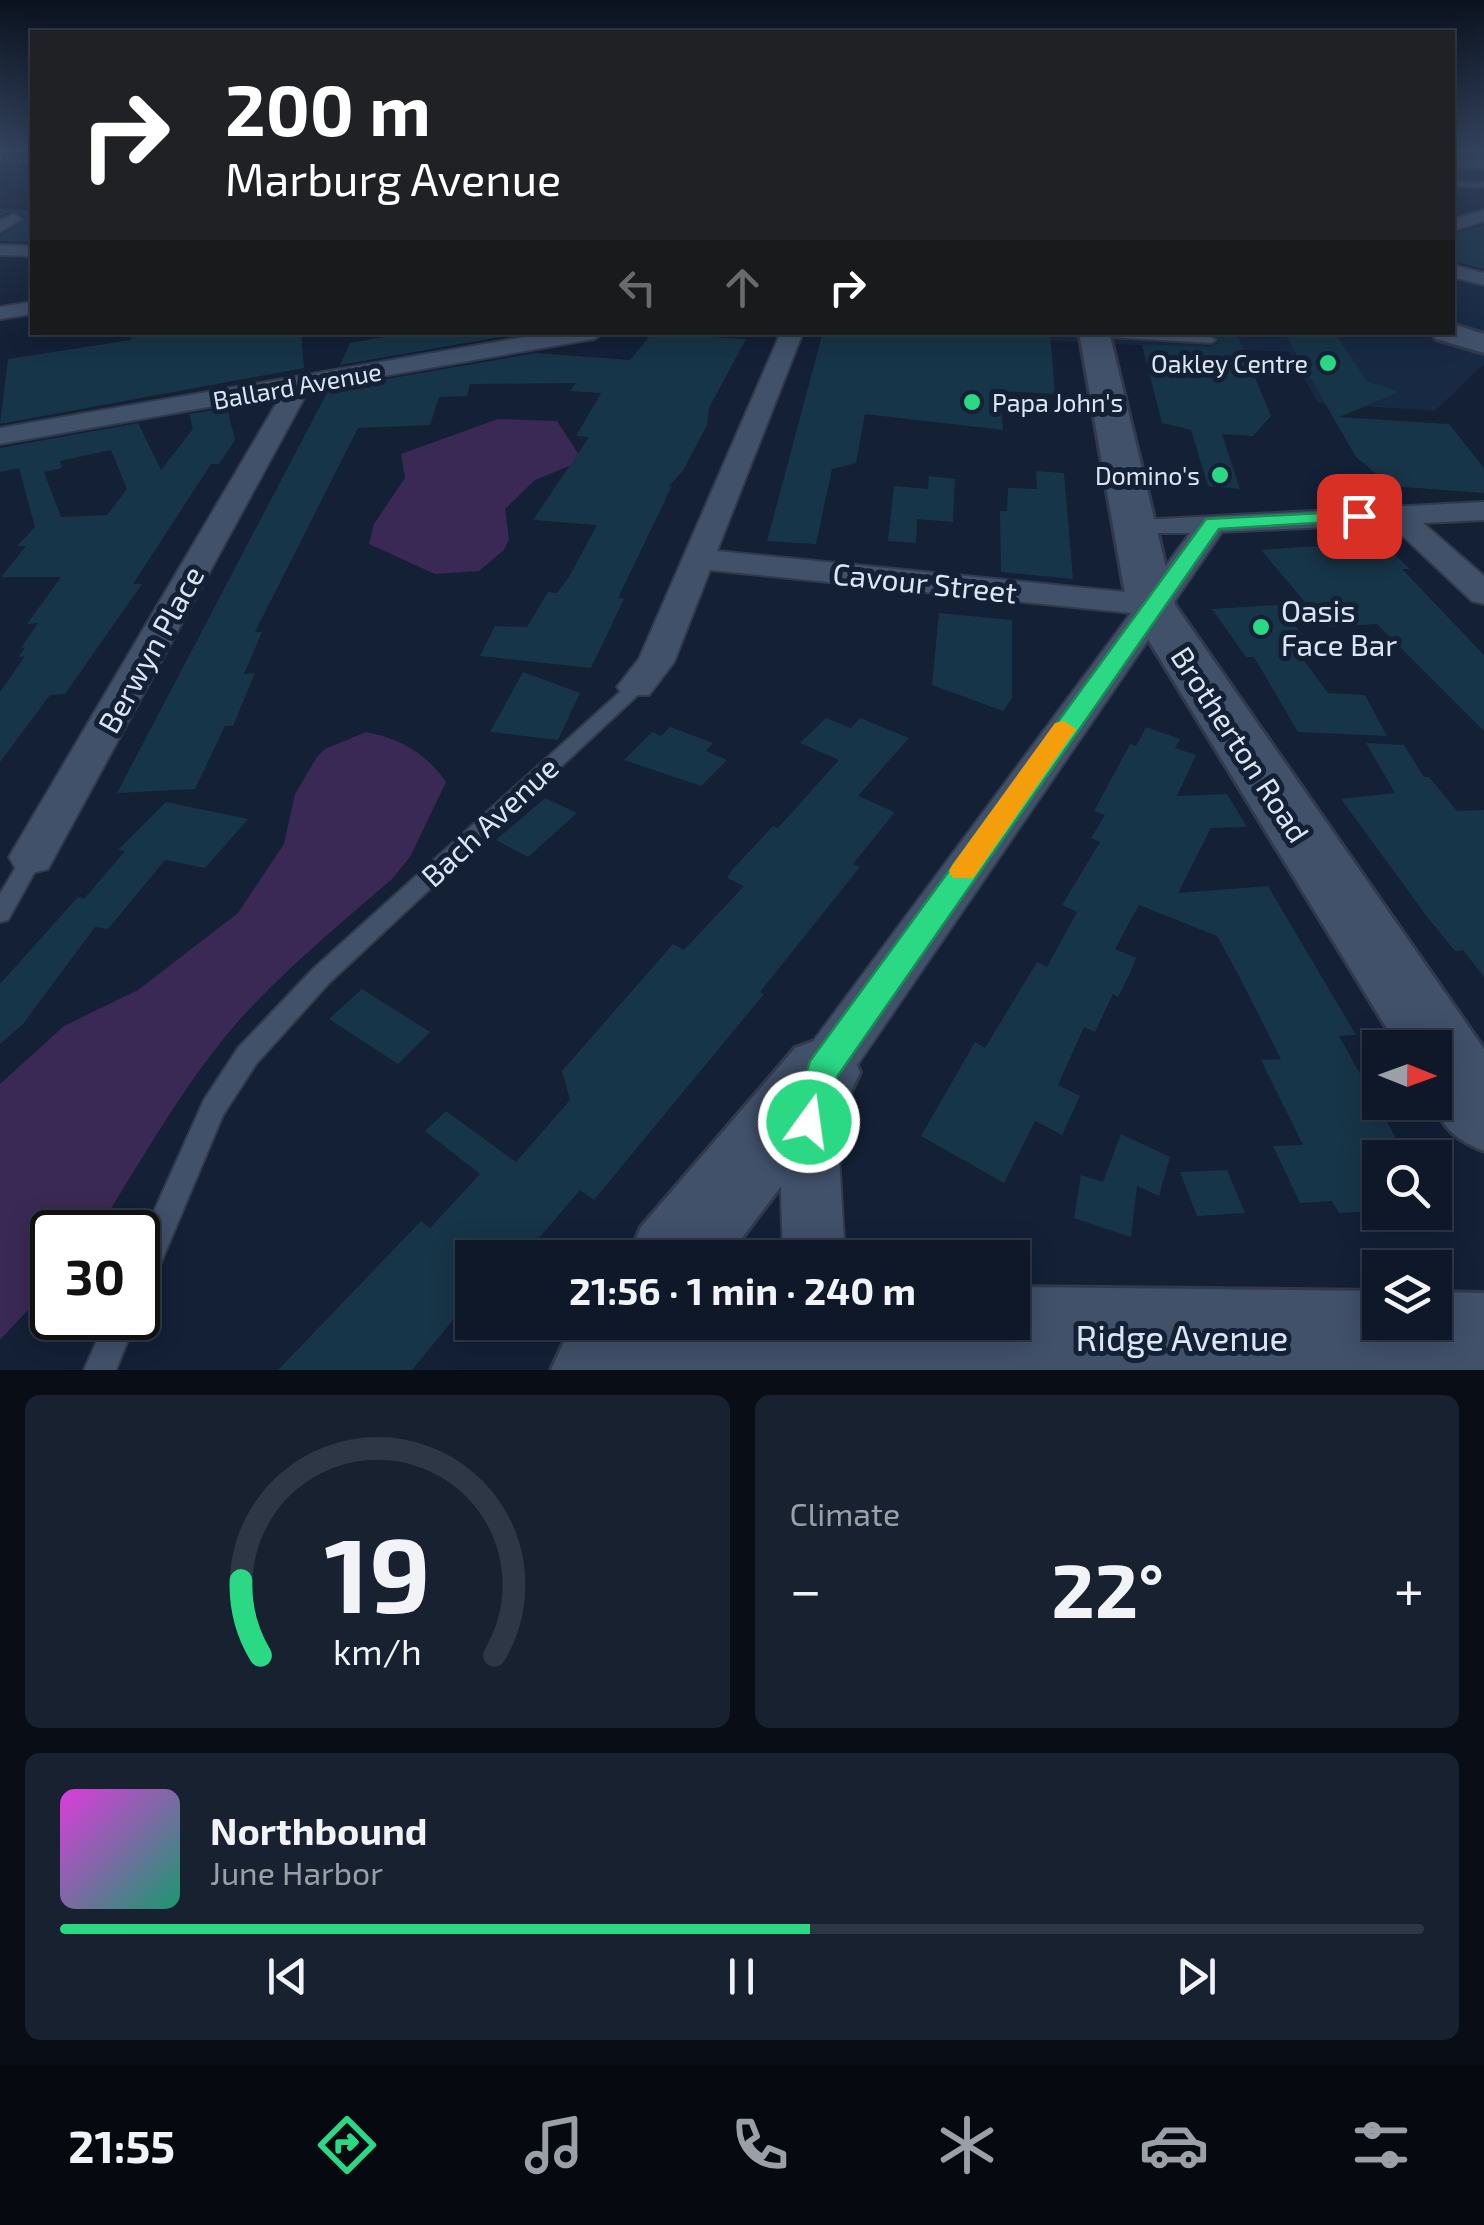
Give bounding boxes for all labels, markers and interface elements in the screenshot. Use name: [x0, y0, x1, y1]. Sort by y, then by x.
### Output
text: 200 m: [225, 66, 431, 150]
icon: right: [60, 70, 190, 200]
text: Marburg Avenue: [225, 151, 561, 205]
icon: left: [610, 260, 665, 315]
icon: ahead: [715, 260, 770, 315]
icon: right: [820, 260, 875, 315]
place label: Oakley Centre: [1151, 348, 1308, 378]
marker: Oakley Centre: [1317, 352, 1339, 374]
street label: Ballard Avenue: [210, 355, 384, 415]
place label: Papa John's: [992, 387, 1123, 417]
marker: Papa John's: [961, 391, 983, 413]
place label: Domino's: [1095, 460, 1200, 490]
marker: Domino's: [1209, 464, 1231, 486]
pin: [1317, 474, 1402, 559]
icon: arrive: [1332, 489, 1387, 544]
street label: Cavour Street: [831, 554, 1019, 610]
street label: Berwyn Place: [89, 559, 211, 739]
place label: Oasis Face Bar: [1281, 592, 1397, 662]
marker: Oasis Face Bar: [1250, 616, 1272, 638]
street label: Brotherton Road: [1164, 639, 1318, 849]
street label: Bach Avenue: [413, 749, 565, 893]
north arrow: [1362, 1030, 1452, 1120]
map controls: [1362, 1030, 1452, 1340]
position arrow: [757, 1070, 861, 1174]
button: search: [1362, 1140, 1452, 1230]
speed limit sign: 30: [30, 1210, 160, 1340]
button: layers: [1362, 1250, 1452, 1340]
text: 21:56 · 1 min · 240 m: [569, 1267, 916, 1313]
street label: Ridge Avenue: [1076, 1316, 1288, 1358]
text: Climate: [790, 1494, 900, 1532]
text: 19: [324, 1509, 430, 1634]
text: 22°: [1051, 1543, 1164, 1633]
text: −: [790, 1555, 822, 1621]
text: +: [1394, 1555, 1424, 1621]
text: km/h: [333, 1629, 422, 1672]
text: Northbound: [210, 1807, 428, 1853]
text: June Harbor: [210, 1853, 383, 1891]
icon: previous: [260, 1949, 315, 2004]
icon: pause: [714, 1949, 769, 2004]
icon: next: [1169, 1949, 1224, 2004]
icon: directions: [312, 2110, 382, 2180]
icon: music: [519, 2110, 589, 2180]
icon: phone: [725, 2110, 795, 2180]
icon: climate: [932, 2110, 1002, 2180]
icon: car: [1139, 2110, 1209, 2180]
icon: filters: [1346, 2110, 1416, 2180]
text: 21:55: [68, 2118, 175, 2172]

